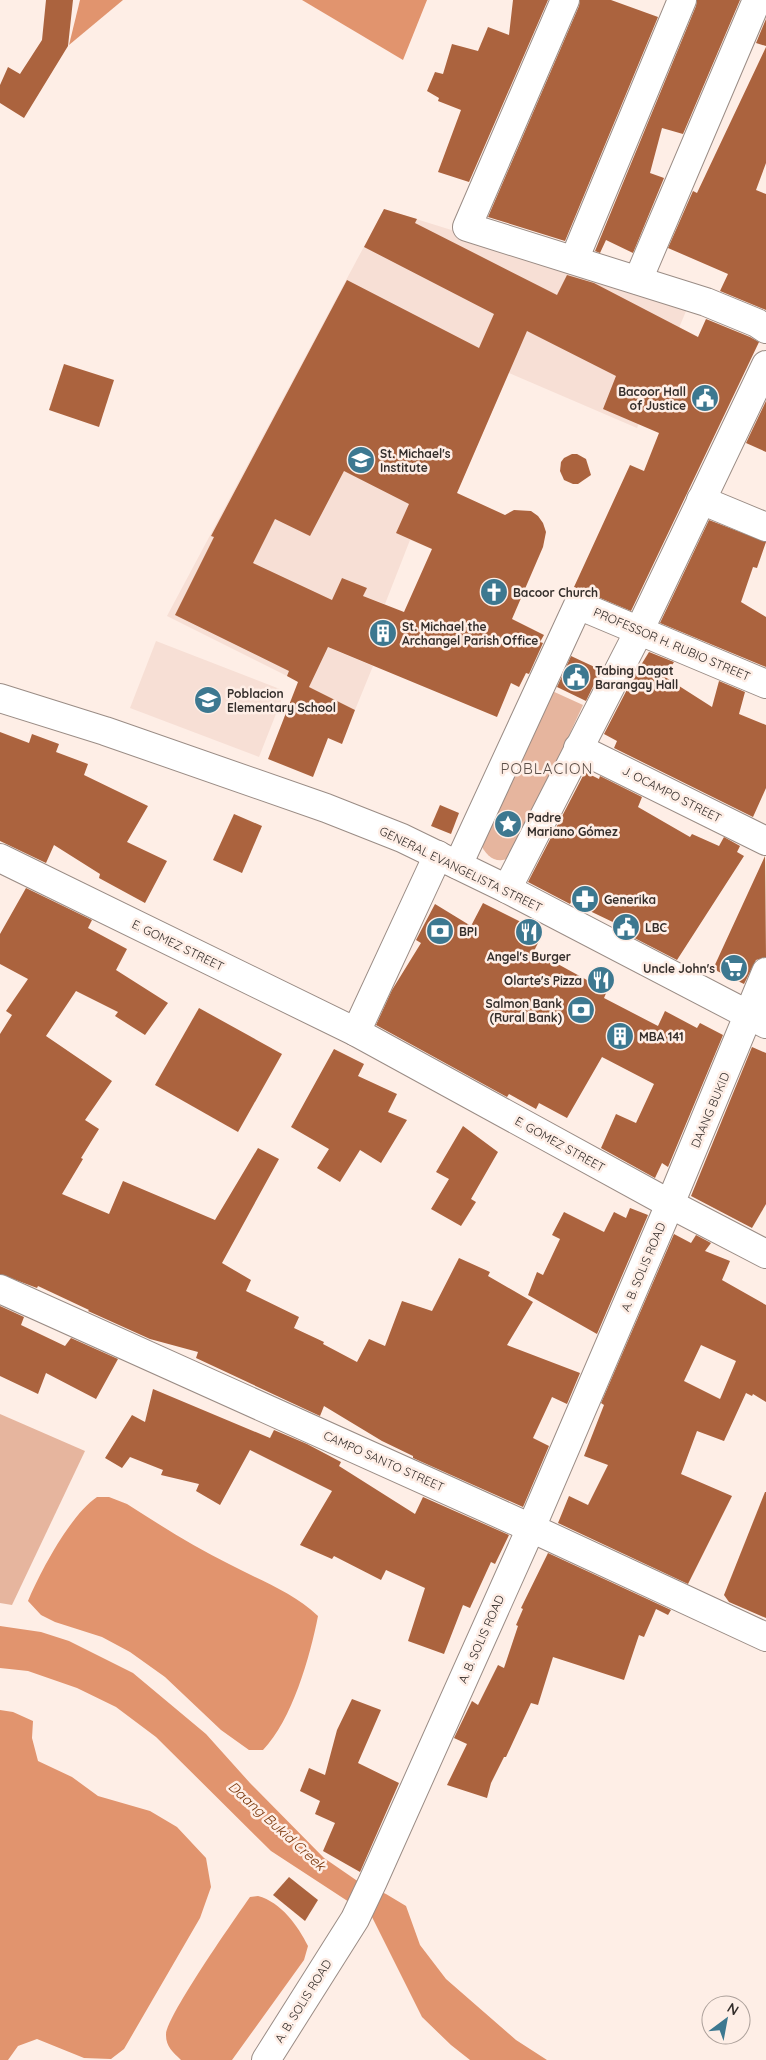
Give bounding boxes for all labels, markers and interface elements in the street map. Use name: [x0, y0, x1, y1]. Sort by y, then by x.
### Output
public building icon: Bacoor Hall of Justice: [690, 383, 720, 413]
place label: Bacoor Hall of Justice: [618, 384, 686, 413]
school or university icon: St. Michael's Institute: [346, 445, 376, 475]
place label: St. Michael's Institute: [380, 446, 451, 475]
church icon: Bacoor Church: [479, 577, 509, 607]
place label: Bacoor Church: [513, 585, 598, 600]
street label: PROFESSOR H. RUBIO STREET: [591, 604, 753, 684]
building icon: St. Michael the Archangel Parish Office: [368, 618, 398, 648]
place label: St. Michael the Archangel Parish Office: [402, 619, 538, 648]
public building icon: Tabing Dagat Barangay Hall: [561, 662, 591, 692]
place label: Tabing Dagat Barangay Hall: [595, 663, 678, 692]
school or university icon: Poblacion Elementary School: [193, 685, 223, 715]
place label: Poblacion Elementary School: [227, 686, 336, 715]
district label: POBLACION: [501, 759, 593, 778]
street label: J. OCAMPO STREET: [620, 762, 724, 826]
place icon: Padre Mariano Gómez: [493, 809, 523, 839]
place label: Padre Mariano Gómez: [527, 810, 618, 839]
street label: GENERAL EVANGELISTA STREET: [377, 823, 545, 915]
pharmacy icon: Generika: [570, 884, 600, 914]
place label: Generika: [604, 892, 656, 907]
public building icon: LBC: [611, 912, 641, 942]
street label: E. GOMEZ STREET: [130, 916, 226, 974]
bank icon: BPI: [425, 916, 455, 946]
restaurant icon: Angel's Burger: [514, 917, 544, 947]
place label: LBC: [645, 920, 668, 935]
place label: BPI: [459, 924, 477, 939]
place label: Angel's Burger: [487, 949, 571, 964]
supermarket icon: Uncle John's: [719, 953, 749, 983]
place label: Uncle John's: [643, 961, 715, 976]
restaurant icon: Olarte's Pizza: [586, 965, 616, 995]
place label: Olarte's Pizza: [504, 973, 582, 988]
bank icon: Salmon Bank (Rural Bank): [566, 995, 596, 1025]
place label: Salmon Bank (Rural Bank): [486, 996, 562, 1025]
building icon: MBA 141: [605, 1021, 635, 1051]
place label: MBA 141: [639, 1029, 684, 1044]
street label: DAANG BUKID: [687, 1070, 733, 1150]
street label: E. GOMEZ STREET: [512, 1113, 608, 1175]
street label: A. B. SOLIS ROAD: [617, 1220, 669, 1314]
street label: CAMPO SANTO STREET: [321, 1428, 447, 1494]
street label: A. B. SOLIS ROAD: [455, 1592, 507, 1686]
water label: Daang Bukid Creek: [224, 1777, 331, 1876]
street label: A. B. SOLIS ROAD: [271, 1956, 335, 2045]
north arrow: [701, 1995, 751, 2045]
text: N: [724, 1999, 742, 2019]

